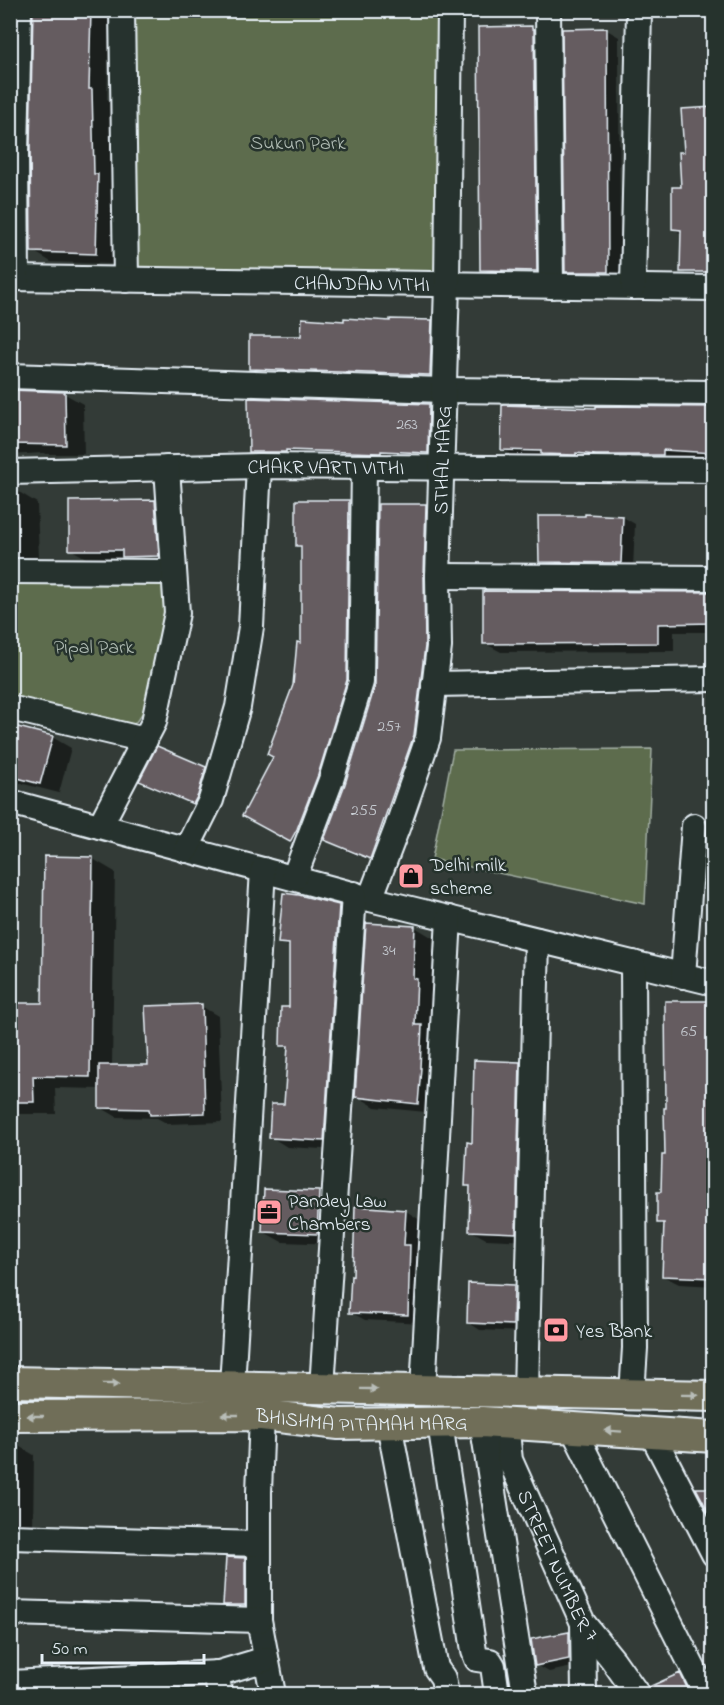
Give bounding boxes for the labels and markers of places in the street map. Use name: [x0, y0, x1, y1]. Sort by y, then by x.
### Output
place label: Delhi milk scheme: [429, 852, 507, 904]
shop icon: Delhi milk scheme: [396, 861, 426, 891]
place label: Pandey Law Chambers: [288, 1188, 387, 1240]
office icon: Pandey Law Chambers: [254, 1197, 284, 1227]
bank icon: Yes Bank: [541, 1315, 571, 1345]
place label: Yes Bank: [576, 1318, 652, 1347]

